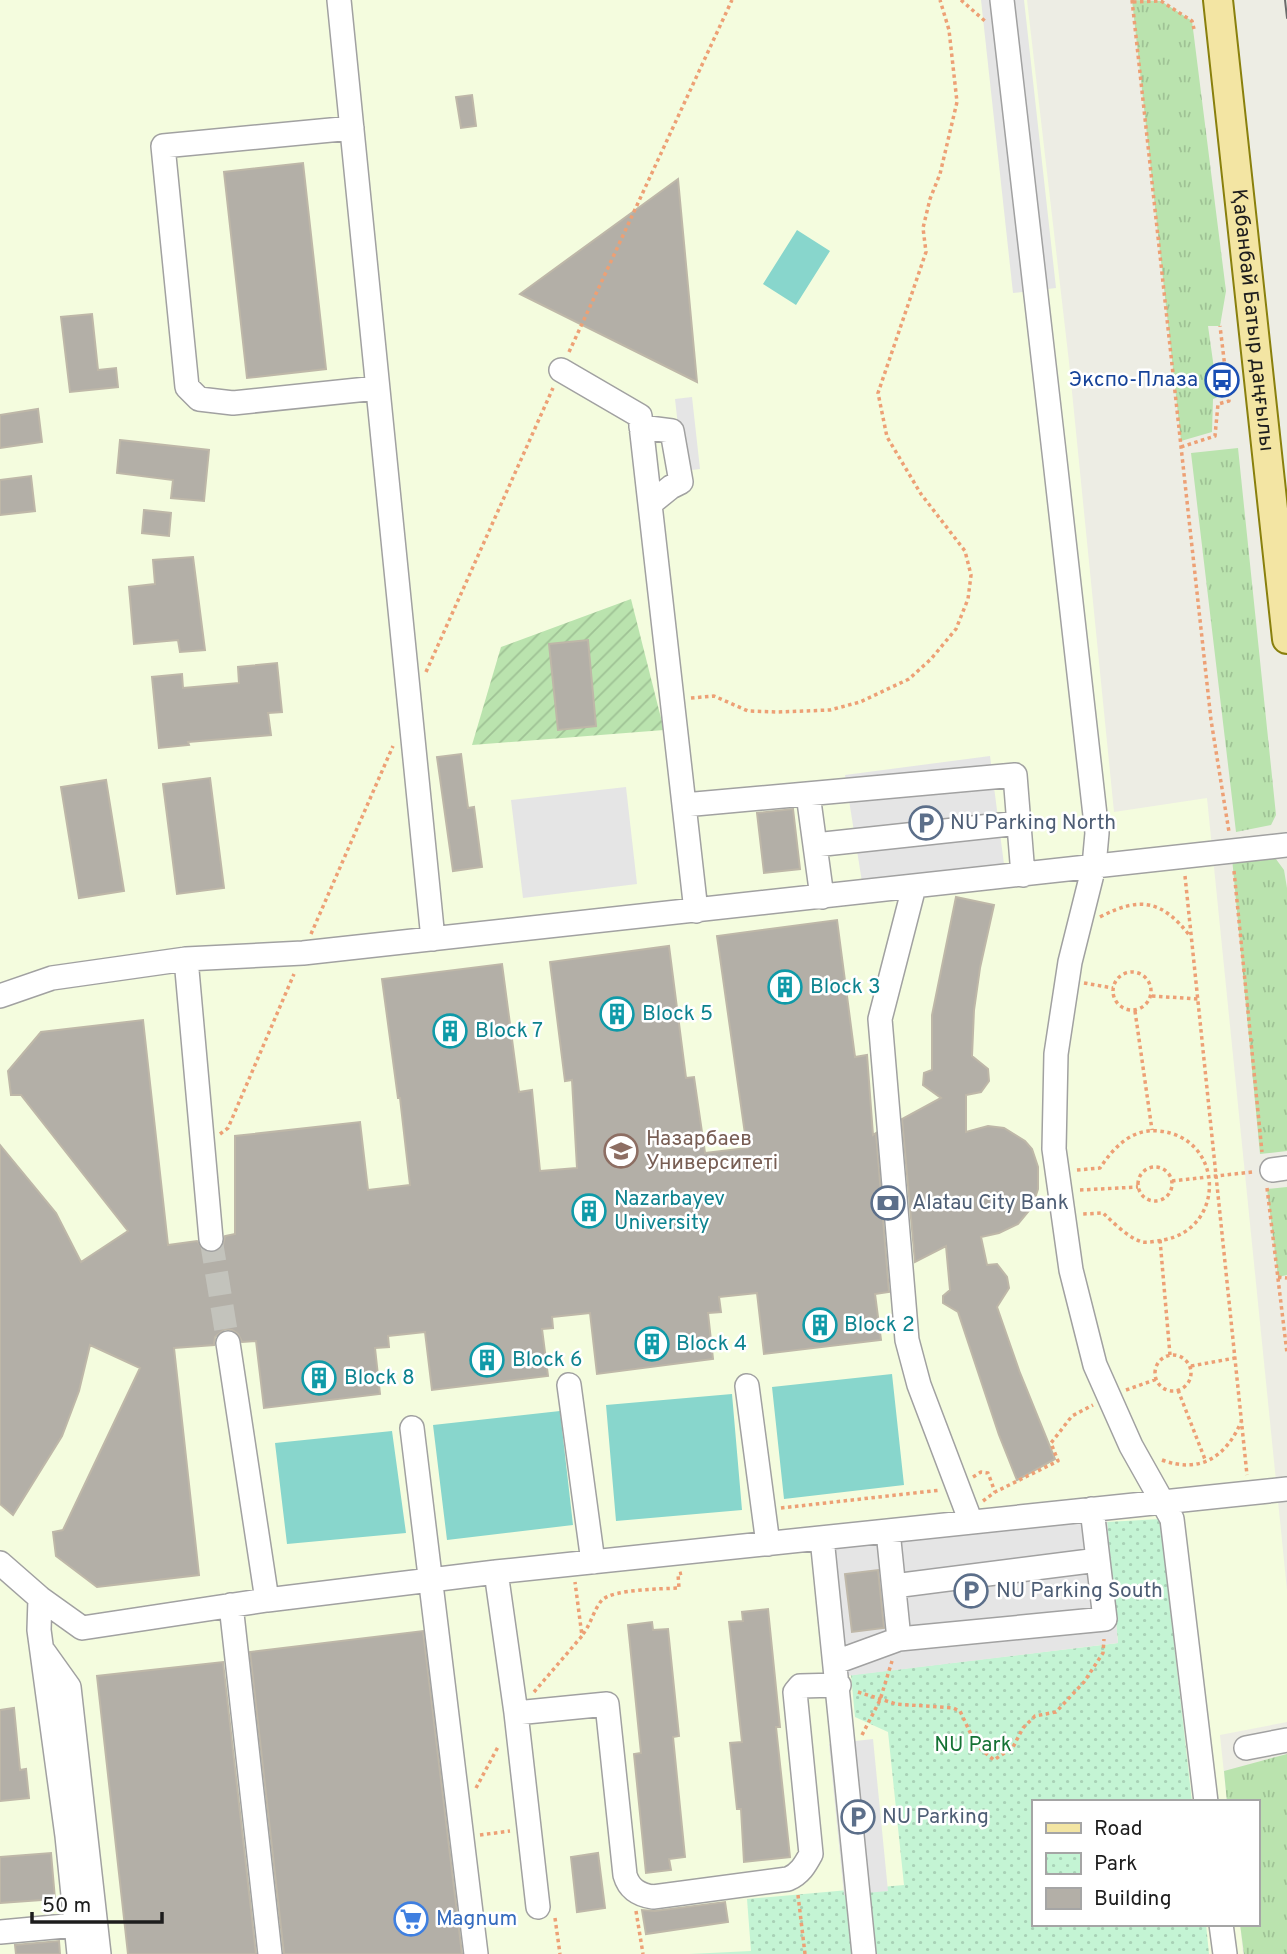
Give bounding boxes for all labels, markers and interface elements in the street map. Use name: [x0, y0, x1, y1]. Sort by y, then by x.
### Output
street label: Қабанбай Батыр даңғылы: [1225, 188, 1280, 453]
bus stop icon: Экспо-Плаза: [1203, 361, 1241, 399]
place label: Экспо-Плаза: [1069, 367, 1198, 394]
parking icon: NU Parking North: [907, 804, 945, 842]
place label: NU Parking North: [950, 810, 1116, 837]
building icon: Block 3: [766, 968, 804, 1006]
place label: Block 3: [810, 974, 881, 1001]
building icon: Block 5: [598, 995, 636, 1033]
place label: Block 5: [642, 1001, 713, 1028]
building icon: Block 7: [431, 1012, 469, 1050]
place label: Block 7: [475, 1018, 543, 1045]
place label: Назарбаев Университеті: [646, 1126, 778, 1177]
school or university icon: Назарбаев Университеті: [602, 1132, 640, 1170]
bank icon: Alatau City Bank: [869, 1184, 907, 1222]
place label: Nazarbayev University: [614, 1186, 725, 1237]
place label: Alatau City Bank: [912, 1190, 1069, 1217]
building icon: Nazarbayev University: [570, 1192, 608, 1230]
building icon: Block 2: [801, 1306, 839, 1344]
place label: Block 2: [844, 1312, 915, 1339]
building icon: Block 4: [633, 1325, 671, 1363]
place label: Block 4: [676, 1331, 747, 1358]
building icon: Block 6: [468, 1341, 506, 1379]
place label: Block 6: [512, 1347, 582, 1374]
building icon: Block 8: [300, 1359, 338, 1397]
place label: Block 8: [344, 1365, 415, 1392]
parking icon: NU Parking South: [952, 1572, 990, 1610]
place label: NU Parking South: [996, 1578, 1163, 1605]
park label: NU Park: [934, 1732, 1012, 1759]
parking icon: NU Parking: [839, 1798, 877, 1836]
legend: [1032, 1800, 1259, 1926]
place label: NU Parking: [882, 1804, 989, 1831]
text: Road: [1094, 1816, 1143, 1843]
text: Park: [1094, 1851, 1137, 1878]
scale bar: [32, 1881, 161, 1925]
text: Building: [1094, 1886, 1172, 1913]
text: 50 m: [42, 1893, 91, 1920]
supermarket icon: Magnum: [392, 1900, 430, 1938]
place label: Magnum: [436, 1906, 517, 1933]

